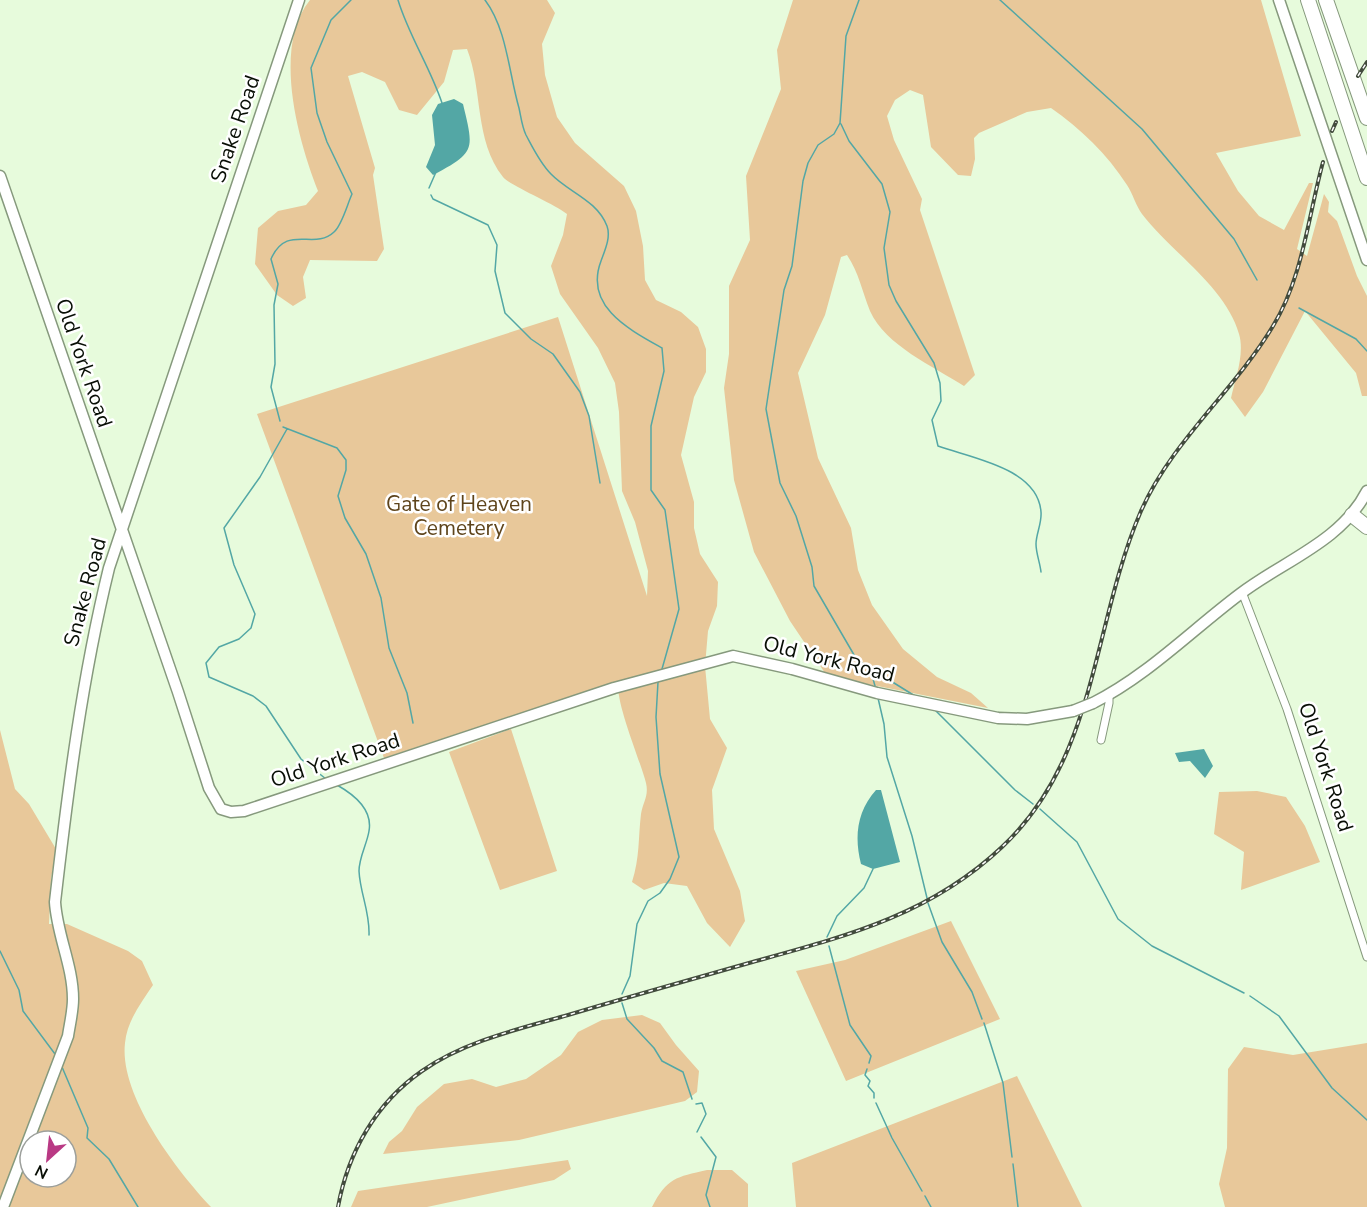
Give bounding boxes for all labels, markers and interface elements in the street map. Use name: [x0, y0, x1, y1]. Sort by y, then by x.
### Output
street label: Snake Road: [204, 72, 266, 186]
street label: Old York Road: [49, 295, 119, 431]
park label: Gate of Heaven Cemetery: [386, 490, 532, 542]
street label: Snake Road: [57, 534, 113, 650]
street label: Old York Road: [760, 629, 898, 689]
street label: Old York Road: [1292, 699, 1360, 835]
street label: Old York Road: [267, 726, 403, 794]
north arrow: [18, 1129, 78, 1189]
text: N: [31, 1159, 52, 1184]

